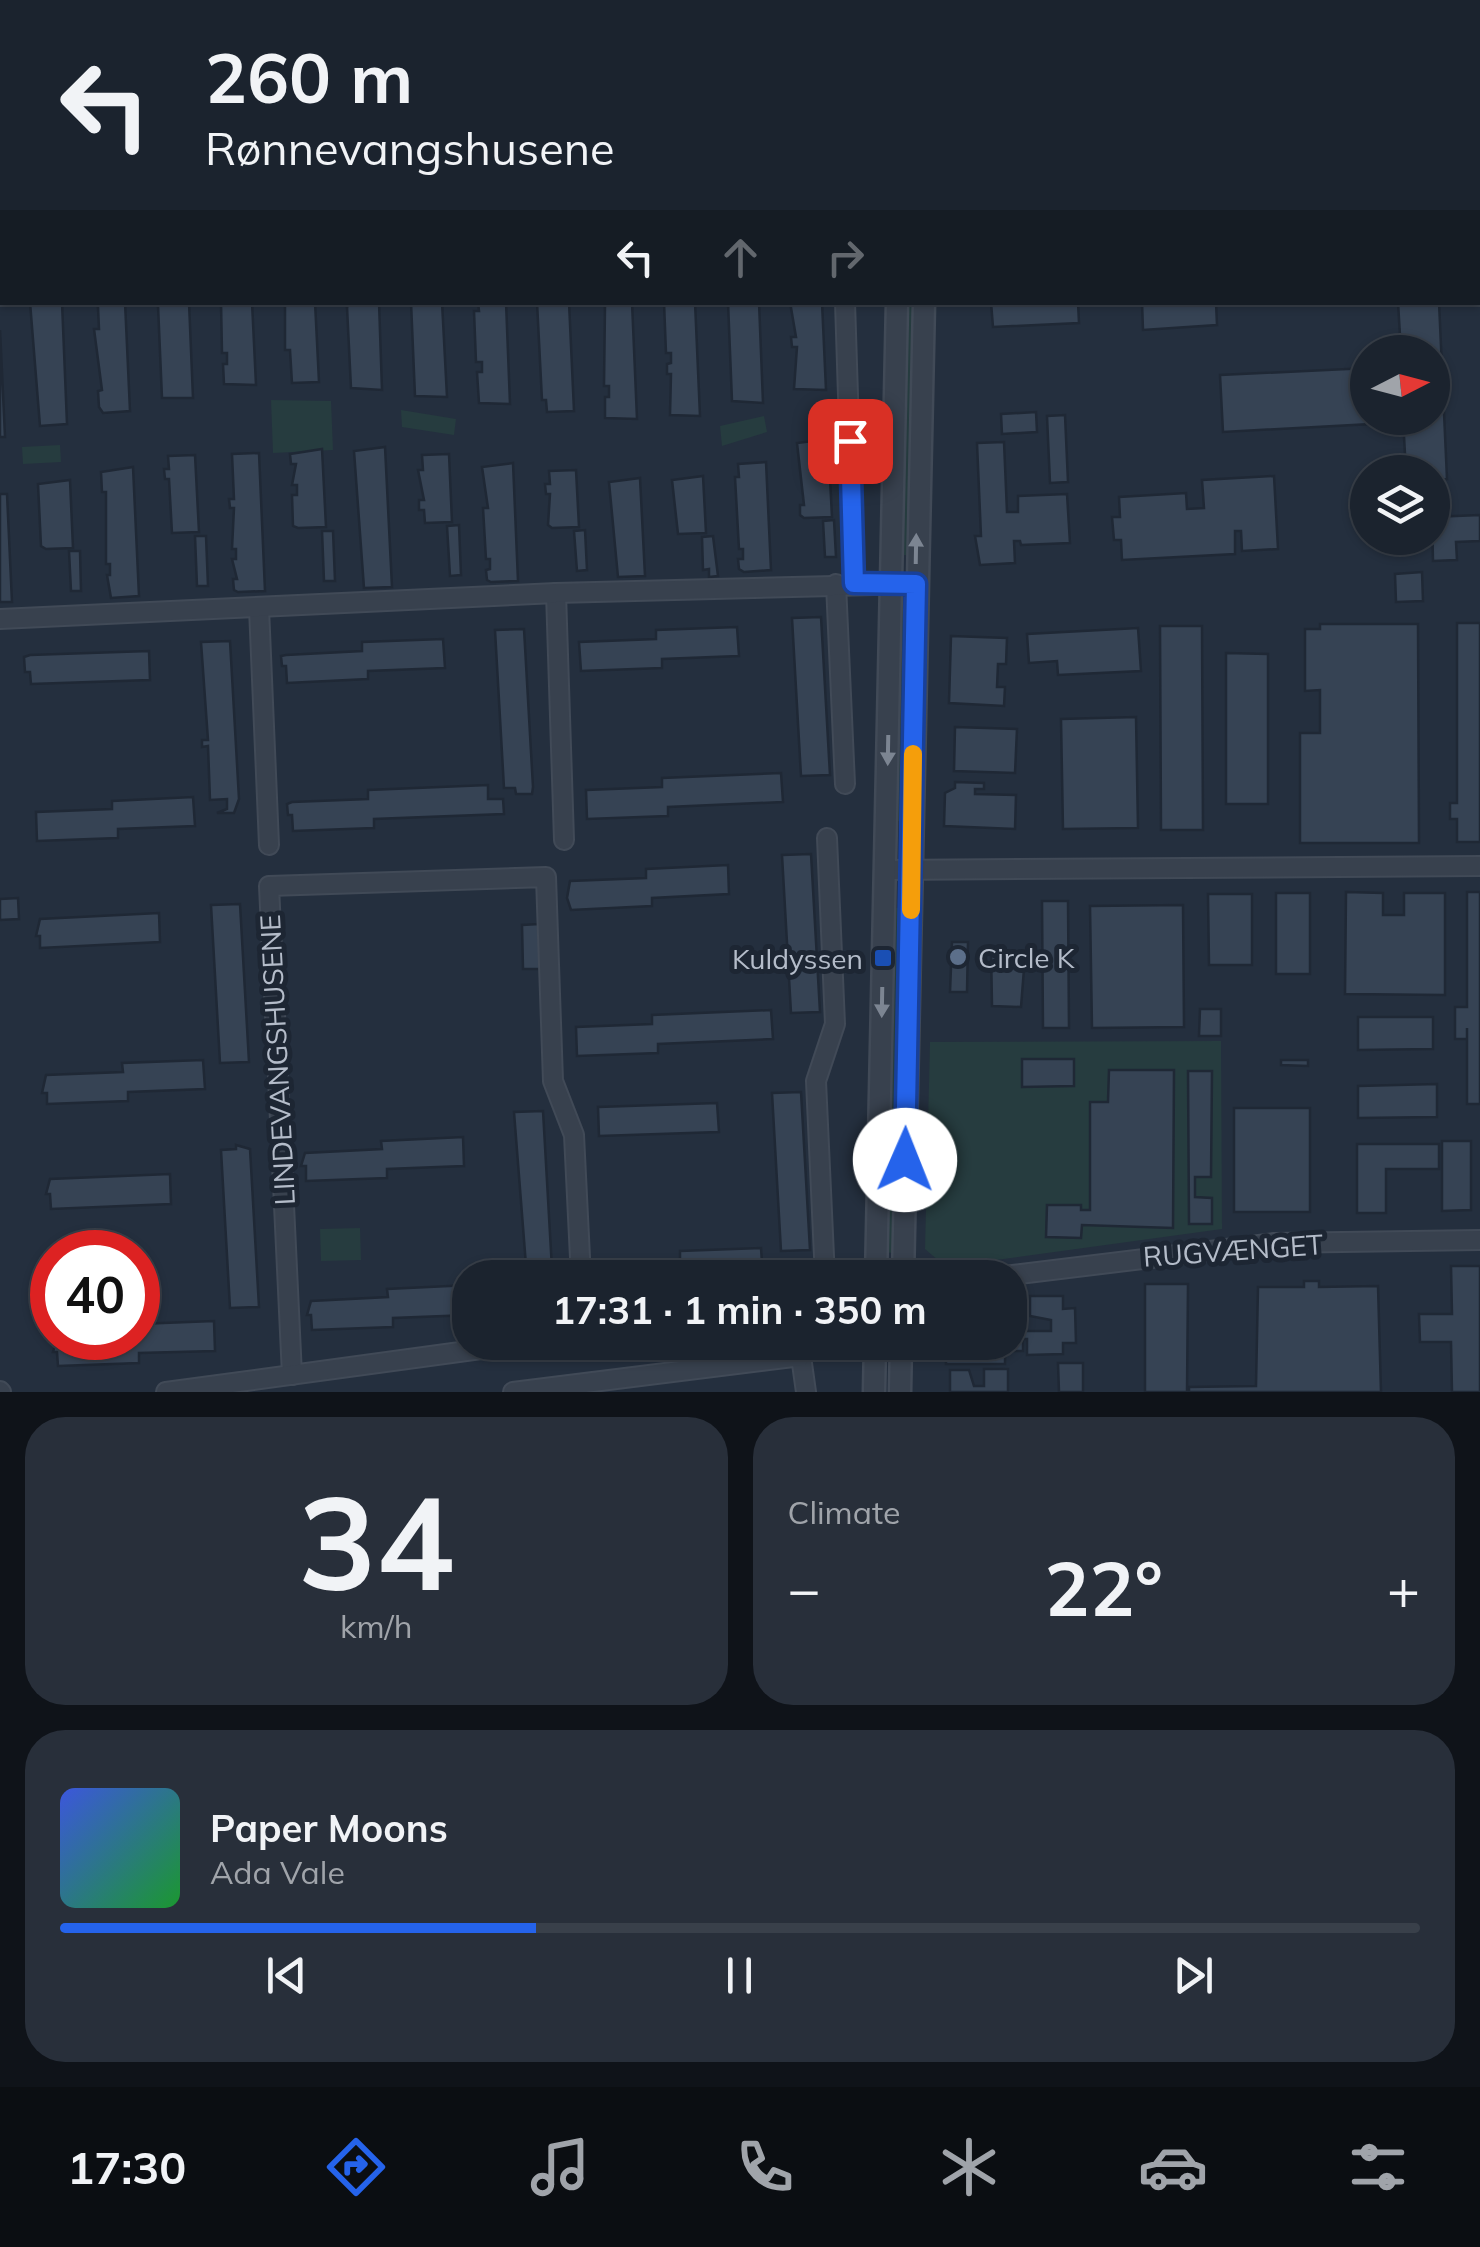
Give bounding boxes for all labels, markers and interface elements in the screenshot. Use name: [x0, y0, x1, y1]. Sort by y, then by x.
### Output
text: 260 m: [205, 33, 413, 121]
icon: left: [40, 40, 170, 170]
text: Rønnevangshusene: [205, 120, 615, 176]
icon: left: [608, 230, 663, 285]
icon: ahead: [713, 230, 768, 285]
icon: right: [818, 230, 873, 285]
north arrow: [1350, 335, 1450, 435]
map controls: [1350, 335, 1450, 555]
pin: [808, 399, 893, 484]
icon: arrive: [823, 414, 878, 469]
button: layers: [1350, 455, 1450, 555]
one-way arrow: [909, 532, 925, 564]
one-way arrow: [879, 734, 895, 766]
street label: LINDEVANGSHUSENE: [252, 914, 302, 1206]
place label: Circle K: [978, 940, 1076, 975]
place label: Kuldyssen: [732, 941, 863, 976]
marker: Circle K: [947, 946, 969, 968]
marker: Kuldyssen: [872, 947, 894, 969]
one-way arrow: [874, 987, 890, 1019]
position arrow: [853, 1108, 957, 1212]
street label: RUGVÆNGET: [1142, 1226, 1324, 1274]
speed limit sign: 40: [30, 1230, 160, 1360]
text: 17:31 · 1 min · 350 m: [552, 1286, 927, 1334]
text: 34: [298, 1459, 454, 1623]
text: Climate: [788, 1492, 900, 1532]
text: 22°: [1045, 1541, 1163, 1635]
text: −: [788, 1554, 821, 1623]
text: +: [1387, 1554, 1420, 1623]
text: km/h: [340, 1606, 412, 1646]
text: Paper Moons: [210, 1804, 448, 1852]
text: Ada Vale: [210, 1852, 345, 1892]
icon: previous: [259, 1948, 314, 2003]
icon: pause: [712, 1948, 767, 2003]
icon: next: [1166, 1948, 1221, 2003]
icon: directions: [321, 2132, 391, 2202]
icon: music: [525, 2132, 595, 2202]
icon: phone: [730, 2132, 800, 2202]
icon: climate: [934, 2132, 1004, 2202]
icon: car: [1138, 2132, 1208, 2202]
icon: filters: [1343, 2132, 1413, 2202]
text: 17:30: [67, 2139, 186, 2195]

